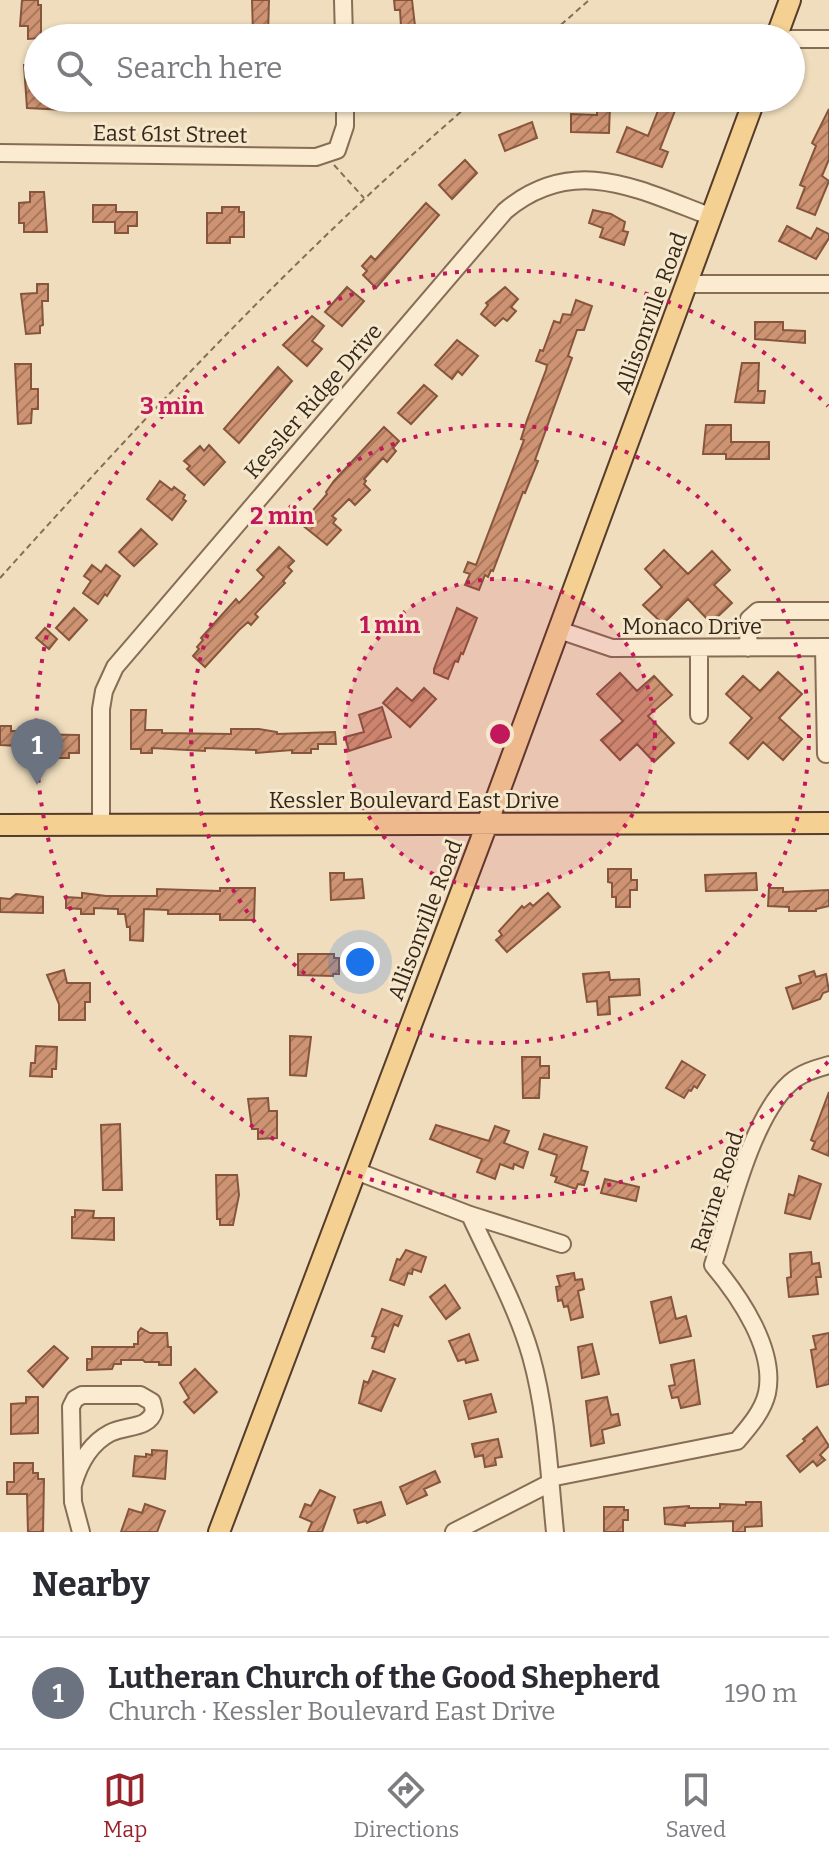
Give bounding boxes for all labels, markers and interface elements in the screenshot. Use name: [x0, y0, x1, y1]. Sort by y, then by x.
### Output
search box: [24, 24, 805, 112]
icon: search: [52, 46, 96, 90]
text: Search here: [116, 50, 283, 86]
street label: East 61st Street: [92, 119, 248, 149]
street label: Allisonville Road: [609, 229, 693, 397]
street label: Kessler Ridge Drive: [238, 318, 388, 484]
text: 3 min: [140, 392, 205, 420]
text: 2 min: [250, 502, 314, 530]
text: 1 min: [360, 611, 421, 639]
street label: Monaco Drive: [622, 613, 762, 640]
pin: 1: [11, 719, 63, 785]
centre of rings: [486, 720, 514, 748]
street label: Kessler Boulevard East Drive: [269, 787, 559, 814]
street label: Allisonville Road: [382, 836, 468, 1004]
your location: [340, 942, 380, 982]
street label: Ravine Road: [685, 1128, 749, 1256]
text: Nearby: [32, 1564, 150, 1605]
text: Lutheran Church of the Good Shepherd: [108, 1660, 660, 1696]
text: 1: [52, 1678, 64, 1709]
text: 190 m: [725, 1678, 797, 1709]
text: Church · Kessler Boulevard East Drive: [108, 1696, 556, 1727]
tab: Map: [103, 1768, 147, 1843]
tab: Directions: [354, 1768, 459, 1843]
tab: Saved: [666, 1768, 726, 1843]

